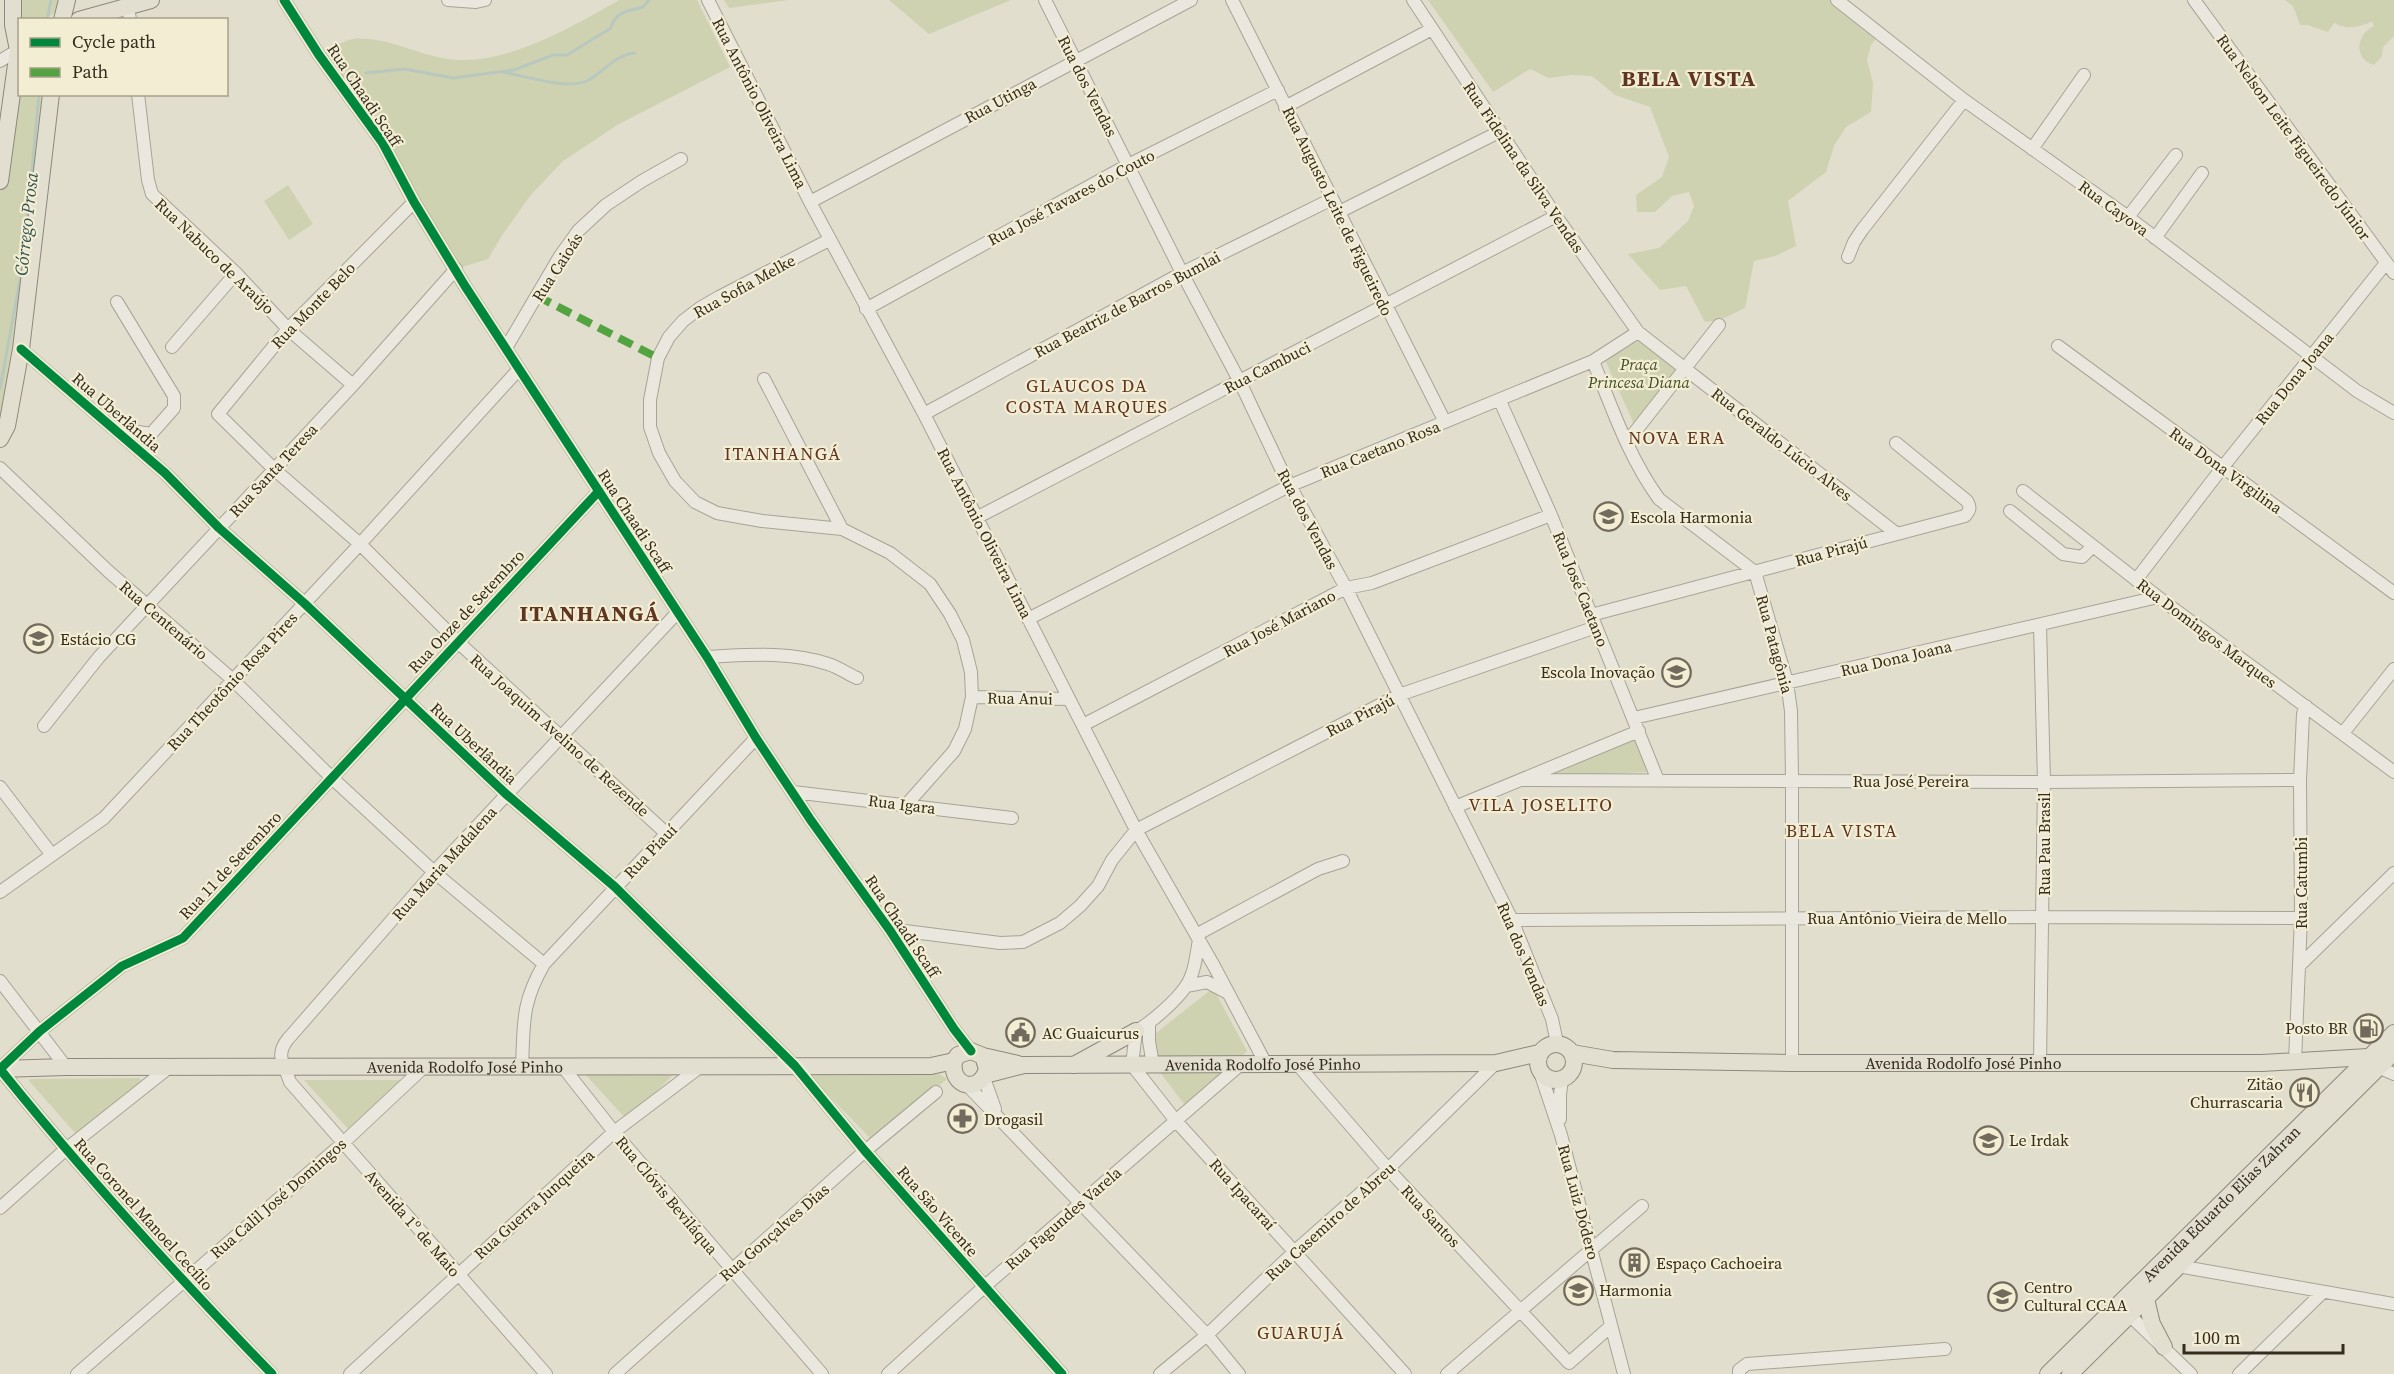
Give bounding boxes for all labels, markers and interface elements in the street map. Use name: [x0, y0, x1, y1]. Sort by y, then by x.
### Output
street label: Rua Antônio Oliveira Lima: [707, 14, 813, 193]
legend: [18, 18, 228, 96]
text: Cycle path: [72, 29, 156, 54]
street label: Rua Nelson Leite Figueiredo Júnior: [2212, 29, 2376, 245]
street label: Rua dos Vendas: [1053, 32, 1123, 140]
street label: Rua Chaadi Scaff: [322, 39, 408, 152]
text: Path: [72, 59, 109, 84]
district label: BELA VISTA: [1621, 63, 1757, 93]
street label: Rua Utinga: [960, 71, 1041, 128]
street label: Rua Fidelina da Silva Vendas: [1458, 77, 1590, 257]
street label: Rua Augusto Leite de Figueiredo: [1278, 103, 1399, 320]
street label: Rua José Tavares do Couto: [984, 143, 1159, 250]
water label: Córrego Prosa: [8, 171, 44, 277]
street label: Rua Cayova: [2074, 175, 2154, 242]
street label: Rua Nabuco de Araújo: [150, 193, 280, 319]
street label: Rua Caioás: [526, 228, 588, 306]
street label: Rua Beatriz de Barros Bumlai: [1030, 245, 1224, 363]
street label: Rua Sofia Melke: [689, 249, 799, 323]
street label: Rua Monte Belo: [266, 257, 360, 353]
street label: Rua Dona Joana: [2250, 326, 2339, 429]
street label: Rua Cambuci: [1220, 336, 1314, 398]
park label: Praça Princesa Diana: [1587, 353, 1691, 393]
street label: Rua Uberlândia: [68, 367, 167, 457]
district label: GLAUCOS DA COSTA MARQUES: [1006, 373, 1168, 419]
street label: Rua Geraldo Lúcio Alves: [1707, 382, 1857, 506]
street label: Rua Caetano Rosa: [1317, 415, 1444, 483]
street label: Rua Santa Teresa: [224, 418, 323, 522]
street label: Rua Dona Virgilina: [2165, 421, 2288, 519]
district label: NOVA ERA: [1628, 425, 1726, 450]
district label: ITANHANGÁ: [724, 441, 842, 466]
street label: Rua Antônio Oliveira Lima: [932, 444, 1038, 623]
street label: Rua Chaadi Scaff: [593, 465, 678, 578]
street label: Rua dos Vendas: [1272, 465, 1344, 573]
school or university icon: Escola Harmonia: [1593, 501, 1625, 533]
place label: Escola Harmonia: [1630, 506, 1753, 528]
street label: Rua José Caetano: [1548, 528, 1614, 650]
street label: Rua Pirajú: [1792, 531, 1870, 571]
street label: Rua Onze de Setembro: [403, 544, 529, 678]
street label: Rua Domingos Marques: [2132, 573, 2282, 693]
street label: Rua Centenário: [115, 575, 213, 665]
street label: Rua José Mariano: [1219, 584, 1340, 662]
street label: Rua Patagônia: [1751, 592, 1799, 697]
district label: ITANHANGÁ: [519, 598, 661, 628]
street label: Rua Theotônio Rosa Pires: [162, 607, 302, 755]
school or university icon: Estácio CG: [23, 623, 55, 655]
place label: Estácio CG: [60, 628, 136, 650]
street label: Rua Dona Joana: [1838, 634, 1955, 681]
street label: Rua Joaquim Avelino de Rezende: [466, 648, 654, 822]
school or university icon: Escola Inovação: [1660, 656, 1692, 688]
place label: Escola Inovação: [1540, 661, 1655, 683]
street label: Rua Anui: [987, 686, 1053, 710]
street label: Rua Pirajú: [1322, 688, 1398, 742]
street label: Rua Uberlândia: [426, 697, 523, 790]
street label: Rua José Pereira: [1853, 770, 1970, 792]
street label: Rua Igara: [867, 789, 938, 819]
district label: VILA JOSELITO: [1469, 792, 1613, 817]
street label: Rua Pau Brasil: [2033, 792, 2055, 896]
street label: Rua Maria Madalena: [387, 800, 502, 925]
street label: Rua 11 de Setembro: [174, 806, 286, 924]
district label: BELA VISTA: [1786, 818, 1898, 843]
street label: Rua Piauí: [618, 819, 682, 883]
street label: Rua Catumbi: [2290, 836, 2312, 929]
street label: Rua Chaadi Scaff: [860, 870, 946, 983]
street label: Rua dos Vendas: [1492, 899, 1556, 1009]
street label: Rua Antônio Vieira de Mello: [1807, 907, 2007, 929]
fuel station icon: Posto BR: [2353, 1012, 2385, 1044]
public building icon: AC Guaicurus: [1005, 1017, 1037, 1049]
place label: Posto BR: [2285, 1017, 2349, 1039]
place label: AC Guaicurus: [1042, 1022, 1139, 1044]
street label: Avenida Rodolfo José Pinho: [1865, 1052, 2062, 1074]
street label: Avenida Rodolfo José Pinho: [1165, 1053, 1361, 1075]
street label: Avenida Rodolfo José Pinho: [367, 1055, 563, 1078]
place label: Zitão Churrascaria: [2190, 1073, 2284, 1113]
restaurant icon: Zitão Churrascaria: [2288, 1077, 2320, 1109]
pharmacy icon: Drogasil: [947, 1103, 979, 1135]
place label: Drogasil: [984, 1108, 1044, 1130]
street label: Avenida Eduardo Elias Zahran: [2137, 1120, 2305, 1286]
school or university icon: Le Irdak: [1972, 1124, 2004, 1156]
place label: Le Irdak: [2009, 1129, 2069, 1151]
street label: Rua Clóvis Beviláqua: [611, 1131, 724, 1260]
street label: Rua Coronel Manoel Cecílio: [70, 1133, 219, 1295]
street label: Rua Calil José Domingos: [205, 1133, 351, 1263]
street label: Rua Luiz Dódero: [1553, 1142, 1605, 1262]
street label: Rua Guerra Junqueira: [469, 1143, 600, 1264]
street label: Rua Ipacaraí: [1205, 1153, 1281, 1235]
street label: Rua Casemiro de Abreu: [1260, 1157, 1400, 1285]
street label: Rua São Vicente: [892, 1161, 984, 1261]
street label: Rua Fagundes Varela: [1000, 1161, 1127, 1275]
street label: Avenida 1º de Maio: [360, 1165, 466, 1281]
street label: Rua Gonçalves Dias: [714, 1178, 834, 1286]
street label: Rua Santos: [1396, 1180, 1466, 1252]
building icon: Espaço Cachoeira: [1619, 1247, 1651, 1279]
place label: Espaço Cachoeira: [1656, 1252, 1783, 1274]
school or university icon: Harmonia: [1562, 1274, 1594, 1306]
place label: Centro Cultural CCAA: [2024, 1276, 2128, 1316]
place label: Harmonia: [1599, 1279, 1673, 1301]
school or university icon: Centro Cultural CCAA: [1987, 1280, 2019, 1312]
scale bar: [2184, 1317, 2343, 1355]
district label: GUARUJÁ: [1257, 1320, 1345, 1345]
text: 100 m: [2193, 1325, 2240, 1350]

